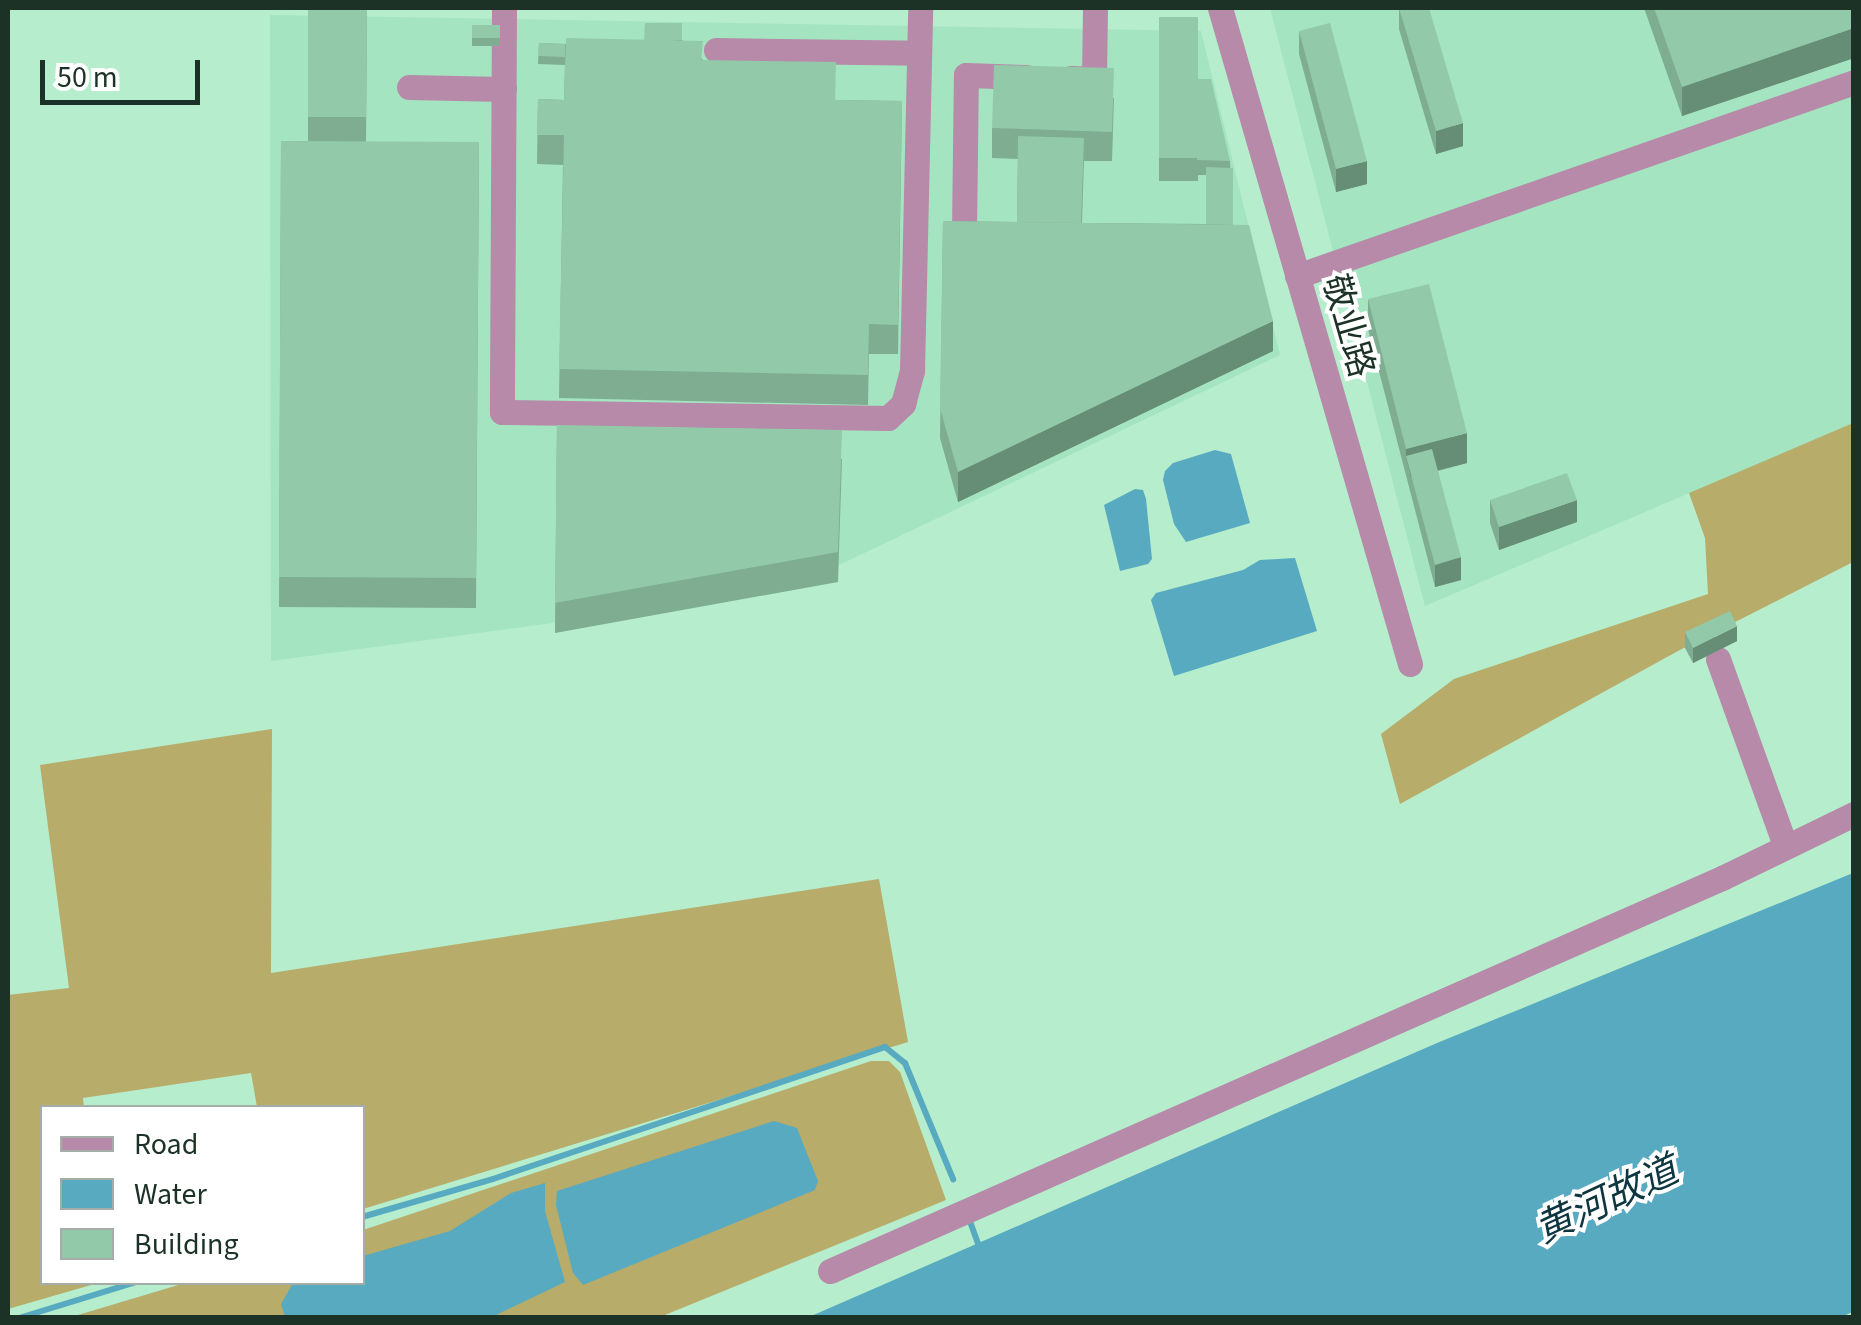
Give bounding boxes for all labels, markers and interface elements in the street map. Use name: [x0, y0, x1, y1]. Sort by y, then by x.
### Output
scale bar: [45, 40, 205, 102]
text: 50 m: [57, 56, 118, 99]
street label: 敬业路: [1313, 270, 1383, 382]
legend: [40, 1105, 365, 1285]
text: Road: [134, 1123, 198, 1166]
water label: 黄河故道: [1528, 1148, 1686, 1254]
text: Water: [134, 1173, 207, 1216]
text: Building: [134, 1223, 239, 1266]

